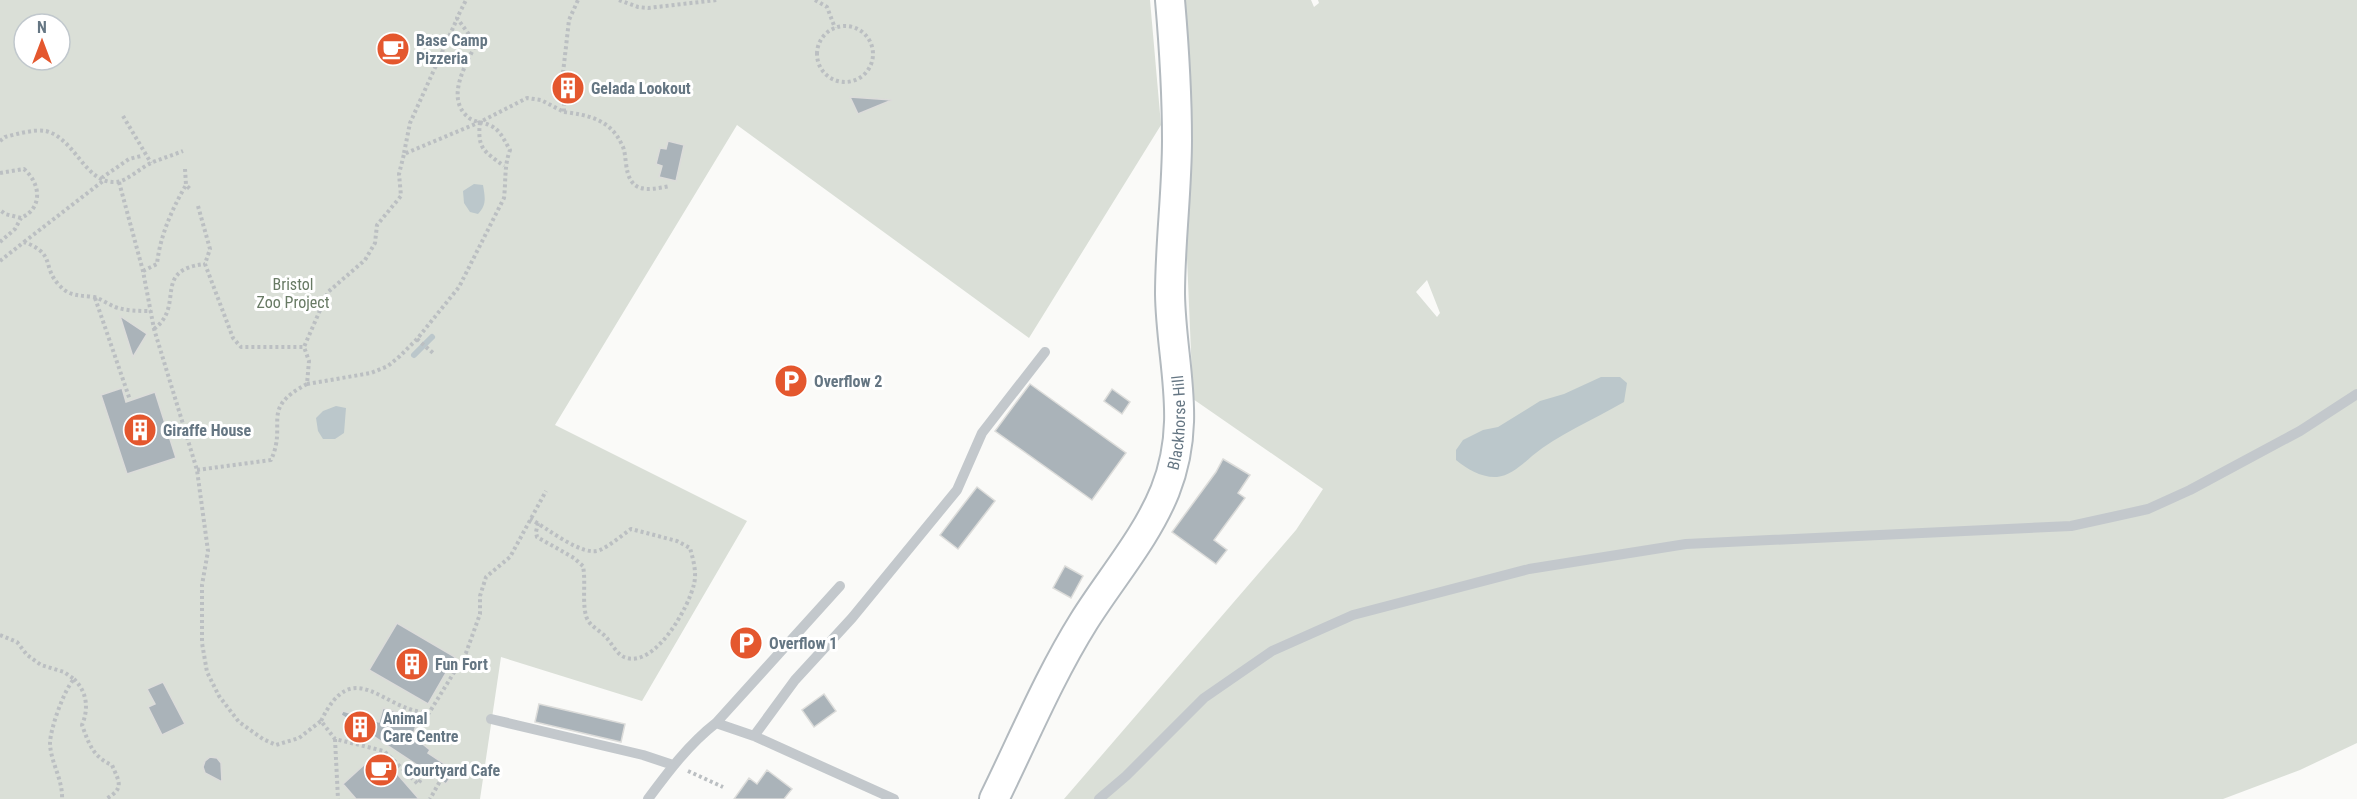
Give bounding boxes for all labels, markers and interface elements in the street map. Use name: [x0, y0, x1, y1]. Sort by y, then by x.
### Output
north arrow: [12, 12, 72, 72]
text: N: [37, 18, 47, 37]
cafe icon: Base Camp Pizzeria: [375, 31, 411, 67]
place label: Base Camp Pizzeria: [416, 31, 488, 68]
building icon: Gelada Lookout: [550, 70, 586, 106]
place label: Gelada Lookout: [591, 79, 691, 98]
park label: Bristol Zoo Project: [257, 275, 330, 312]
parking icon: Overflow 2: [773, 363, 809, 399]
place label: Overflow 2: [814, 372, 882, 391]
street label: Blackhorse Hill: [1163, 375, 1189, 472]
building icon: Giraffe House: [122, 412, 158, 448]
place label: Giraffe House: [163, 421, 252, 440]
parking icon: Overflow 1: [728, 625, 764, 661]
place label: Overflow 1: [769, 634, 837, 653]
building icon: Fun Fort: [394, 646, 430, 682]
place label: Fun Fort: [435, 655, 488, 674]
building icon: Animal Care Centre: [342, 709, 378, 745]
place label: Animal Care Centre: [383, 709, 459, 746]
cafe icon: Courtyard Cafe: [363, 752, 399, 788]
place label: Courtyard Cafe: [404, 761, 501, 780]

